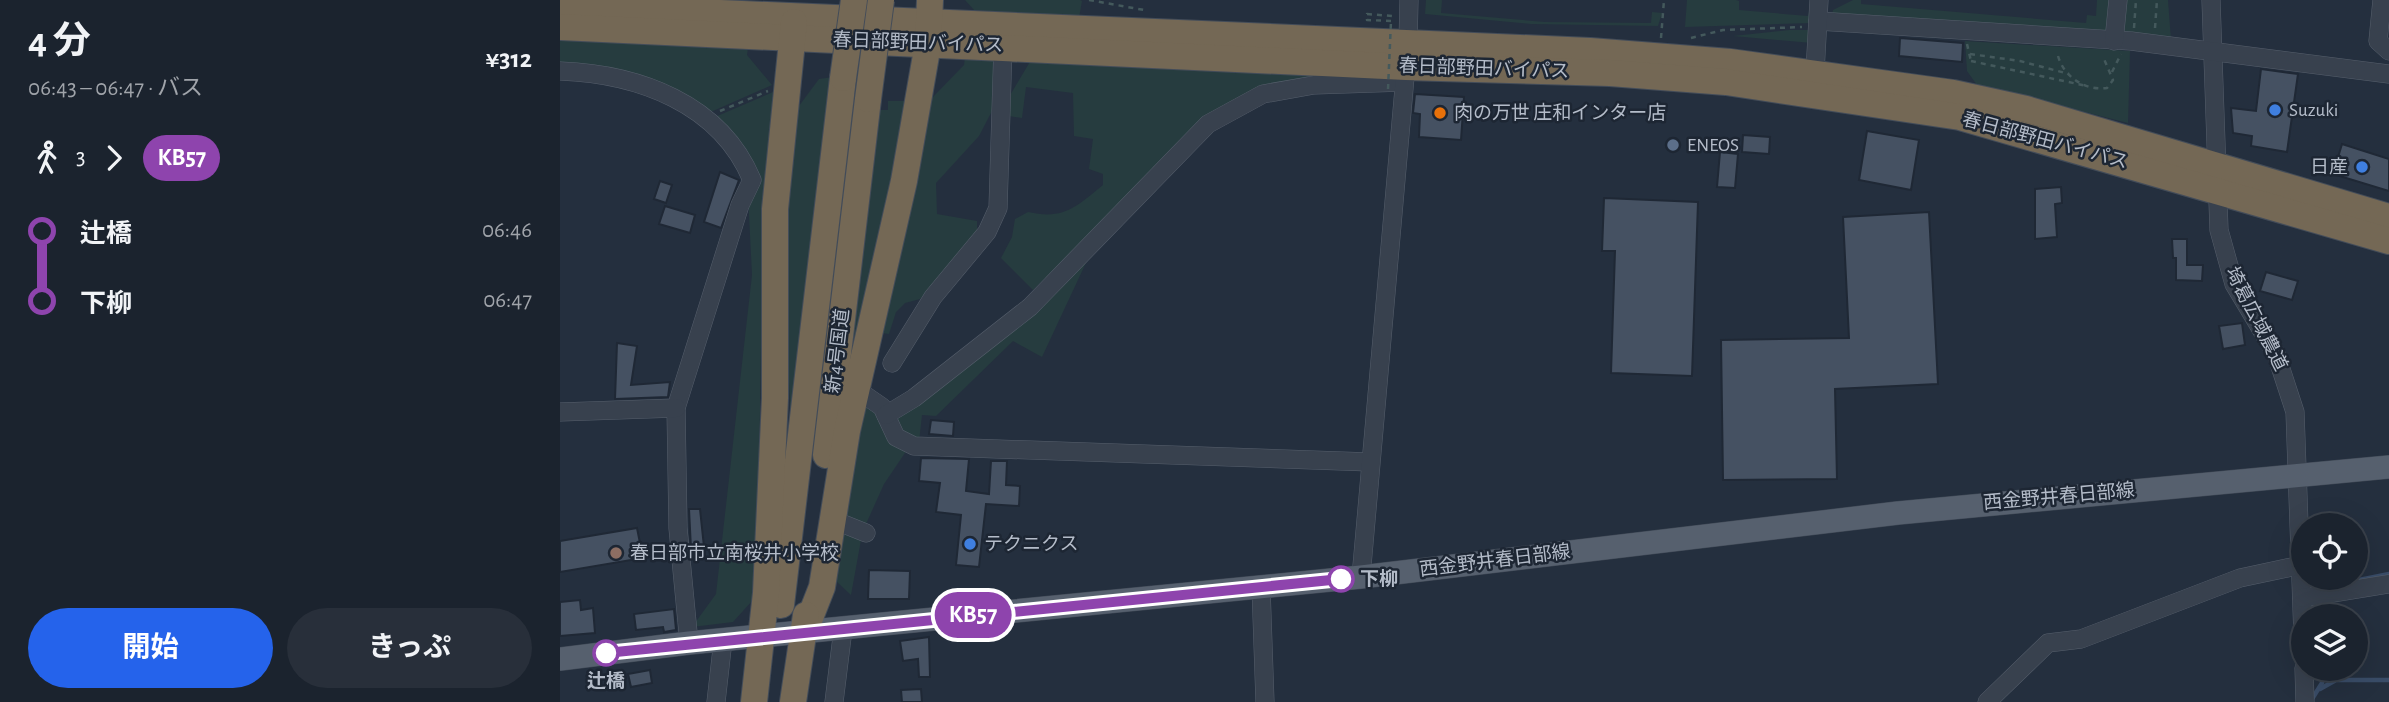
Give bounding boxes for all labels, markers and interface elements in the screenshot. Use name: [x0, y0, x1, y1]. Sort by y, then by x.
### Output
text: 4 分: [28, 23, 91, 61]
street label: 春日部野田バイパス: [832, 30, 1004, 55]
text: ¥312: [486, 46, 532, 72]
street label: 春日部野田バイパス: [1398, 56, 1570, 81]
text: 06:43 – 06:47 · バス: [28, 77, 203, 100]
place label: Suzuki: [2289, 101, 2338, 120]
place label: 肉の万世 庄和インター店: [1454, 102, 1666, 123]
marker: Suzuki: [2267, 102, 2283, 118]
marker: 肉の万世 庄和インター店: [1432, 105, 1448, 121]
street label: 春日部野田バイパス: [1960, 109, 2130, 172]
place label: ENEOS: [1687, 136, 1739, 155]
marker: ENEOS: [1665, 137, 1681, 153]
icon: walk: [28, 139, 66, 177]
icon: forward: [95, 139, 133, 177]
text: 3: [76, 146, 85, 169]
text: KB57: [157, 146, 206, 170]
place label: 日産: [2310, 157, 2348, 177]
marker: 日産: [2354, 159, 2370, 175]
text: 06:46: [482, 219, 532, 242]
text: 辻橋: [80, 221, 132, 247]
street label: 埼葛広域農道: [2222, 263, 2292, 374]
text: 06:47: [483, 289, 532, 312]
text: 下柳: [80, 291, 132, 317]
street label: 新4号国道: [822, 307, 853, 394]
street label: 西金野井春日部線: [1982, 479, 2136, 513]
map controls: [2291, 513, 2368, 681]
button: locate: [2291, 513, 2368, 590]
place label: テクニクス: [984, 534, 1078, 554]
marker: テクニクス: [962, 536, 978, 552]
street label: 西金野井春日部線: [1418, 540, 1572, 580]
place label: 春日部市立南桜井小学校: [630, 542, 839, 563]
marker: 春日部市立南桜井小学校: [608, 545, 624, 561]
marker: 下柳: [1328, 566, 1354, 592]
place label: 下柳: [1360, 568, 1398, 589]
line badge: KB57: [924, 592, 1022, 638]
text: KB57: [949, 603, 997, 627]
button: layers: [2291, 604, 2368, 681]
button: 開始: [28, 608, 273, 688]
button: きっぷ: [287, 608, 532, 688]
marker: 辻橋: [593, 640, 619, 666]
place label: 辻橋: [587, 671, 625, 691]

